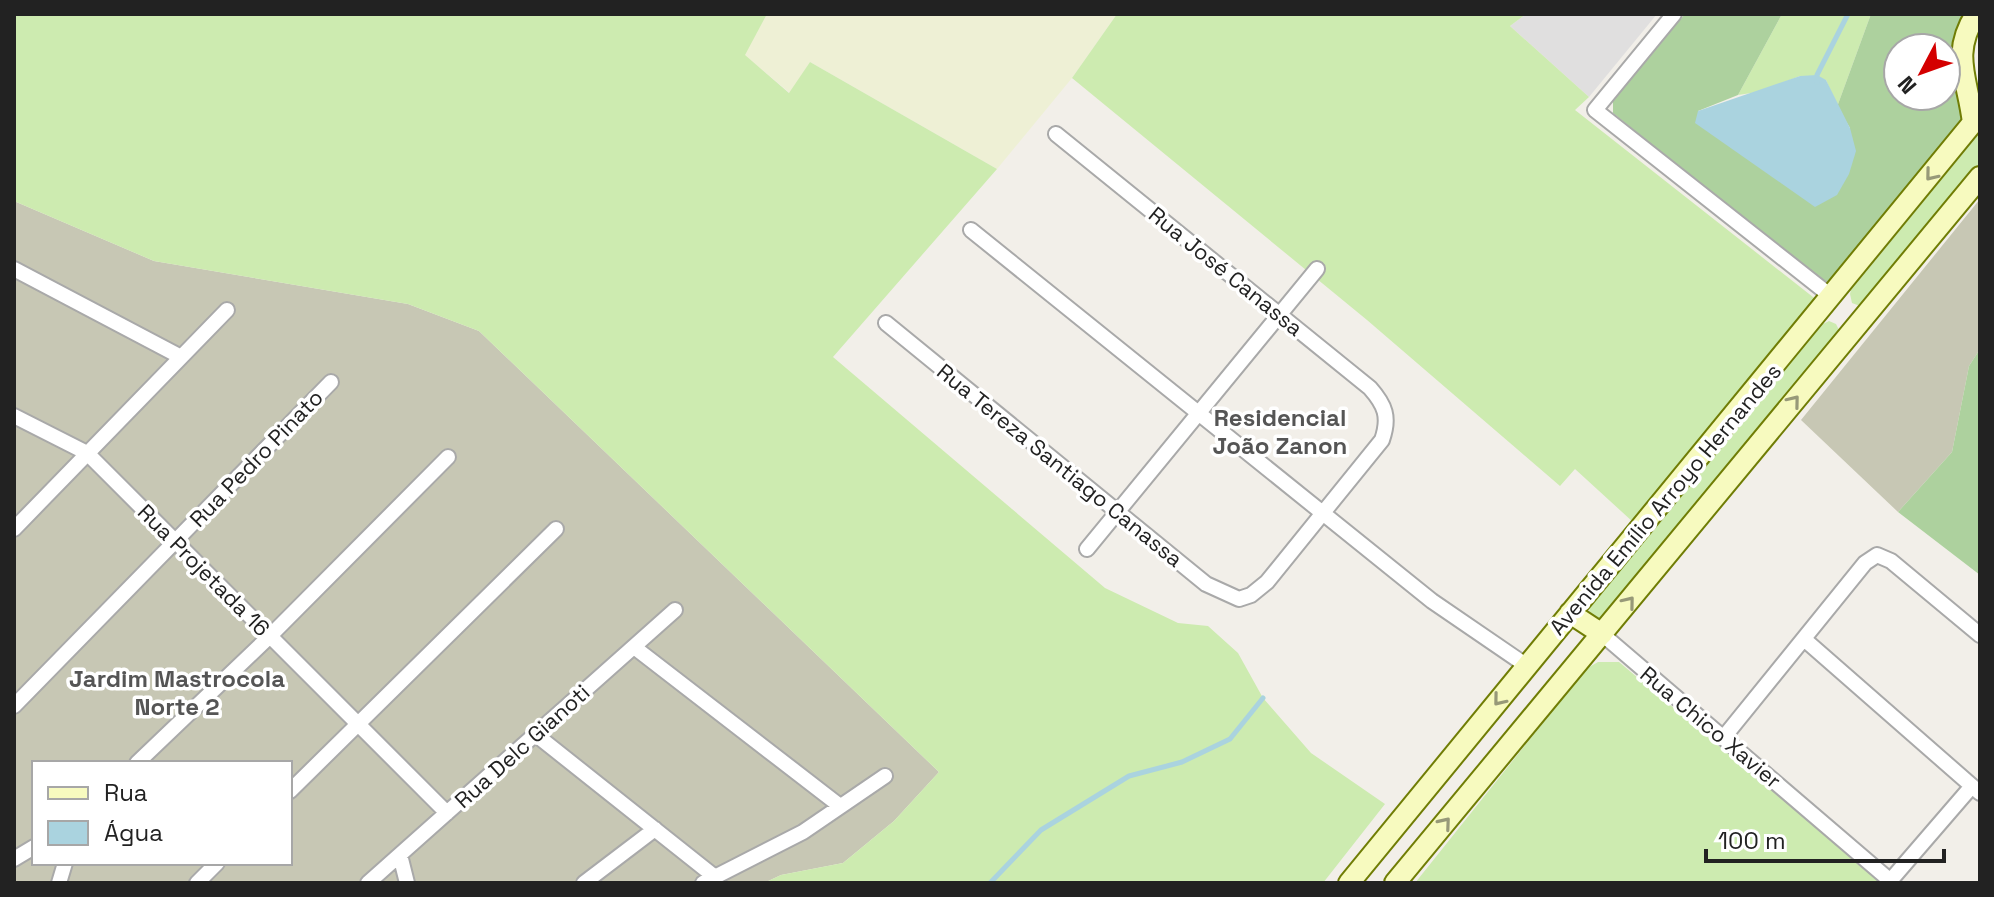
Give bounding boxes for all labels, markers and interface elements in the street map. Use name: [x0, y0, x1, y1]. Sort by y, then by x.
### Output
north arrow: [1882, 32, 1962, 112]
text: N: [1892, 70, 1922, 100]
one-way arrow: [1926, 166, 1941, 180]
street label: Rua José Canassa: [1143, 200, 1309, 342]
street label: Rua Tereza Santiago Canassa: [931, 357, 1189, 573]
street label: Avenida Emílio Arroyo Hernandes: [1543, 357, 1787, 641]
street label: Rua Pedro Pinato: [183, 383, 329, 533]
one-way arrow: [1784, 396, 1799, 410]
district label: Residencial João Zanon: [1213, 402, 1347, 461]
street label: Rua Projetada 16: [132, 498, 276, 642]
one-way arrow: [1619, 597, 1634, 611]
street label: Rua Chico Xavier: [1635, 660, 1787, 794]
district label: Jardim Mastrocola Norte 2: [69, 663, 285, 722]
street label: Rua Delc Gianoti: [449, 678, 595, 814]
one-way arrow: [1494, 691, 1509, 705]
legend: [32, 761, 292, 865]
text: Rua: [104, 777, 148, 808]
scale bar: [1706, 813, 1944, 863]
text: Água: [104, 817, 163, 848]
one-way arrow: [1435, 818, 1450, 832]
text: 100 m: [1718, 825, 1786, 856]

